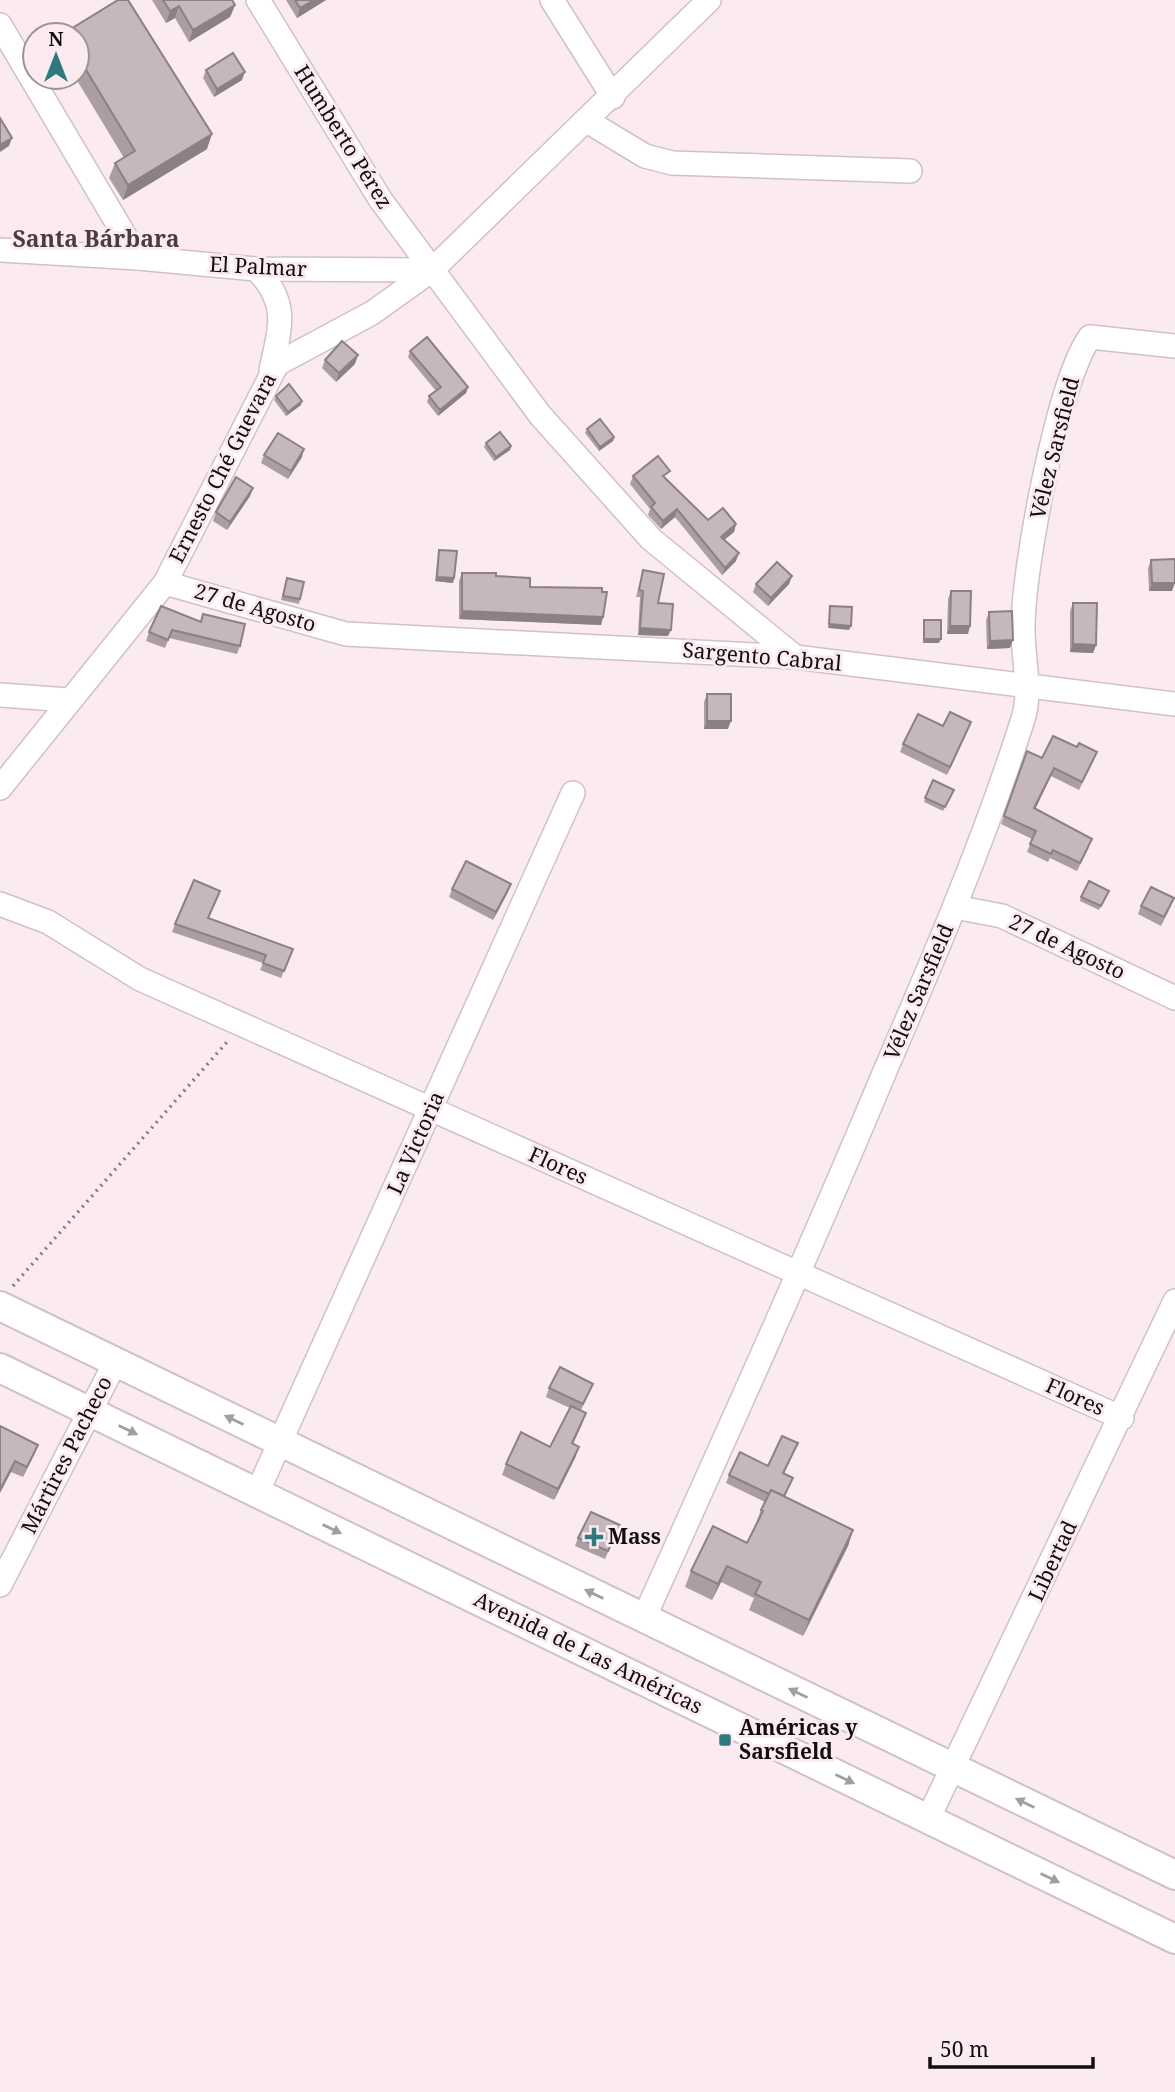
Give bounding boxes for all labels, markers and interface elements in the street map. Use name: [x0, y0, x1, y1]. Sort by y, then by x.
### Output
north arrow: [21, 21, 91, 91]
text: N: [49, 26, 64, 52]
street label: Humberto Pérez: [288, 59, 399, 214]
district label: Santa Bárbara: [13, 222, 180, 254]
street label: El Palmar: [209, 249, 308, 283]
street label: Ernesto Ché Guevara: [162, 368, 282, 567]
street label: Vélez Sarsfield: [1023, 374, 1085, 522]
street label: 27 de Agosto: [191, 576, 319, 638]
street label: Sargento Cabral: [681, 635, 843, 677]
street label: 27 de Agosto: [1005, 907, 1130, 985]
street label: Vélez Sarsfield: [877, 919, 959, 1064]
street label: La Victoria: [380, 1087, 450, 1198]
street label: Flores: [525, 1140, 592, 1190]
street label: Mártires Pacheco: [14, 1371, 118, 1538]
street label: Flores: [1042, 1371, 1109, 1421]
one-way arrow: [224, 1415, 244, 1426]
one-way arrow: [118, 1424, 138, 1436]
street label: Libertad: [1021, 1516, 1083, 1605]
place label: Mass: [608, 1522, 661, 1550]
one-way arrow: [322, 1524, 342, 1535]
marker: Mass: [586, 1529, 602, 1545]
street label: Avenida de Las Américas: [470, 1585, 707, 1720]
one-way arrow: [584, 1588, 604, 1600]
one-way arrow: [788, 1687, 808, 1699]
place label: Américas y Sarsfield: [739, 1713, 858, 1765]
marker: Américas y Sarsfield: [717, 1732, 733, 1748]
one-way arrow: [835, 1773, 855, 1784]
one-way arrow: [1015, 1797, 1035, 1808]
one-way arrow: [1040, 1872, 1060, 1884]
scale bar: [930, 2025, 1093, 2070]
text: 50 m: [940, 2035, 989, 2063]

